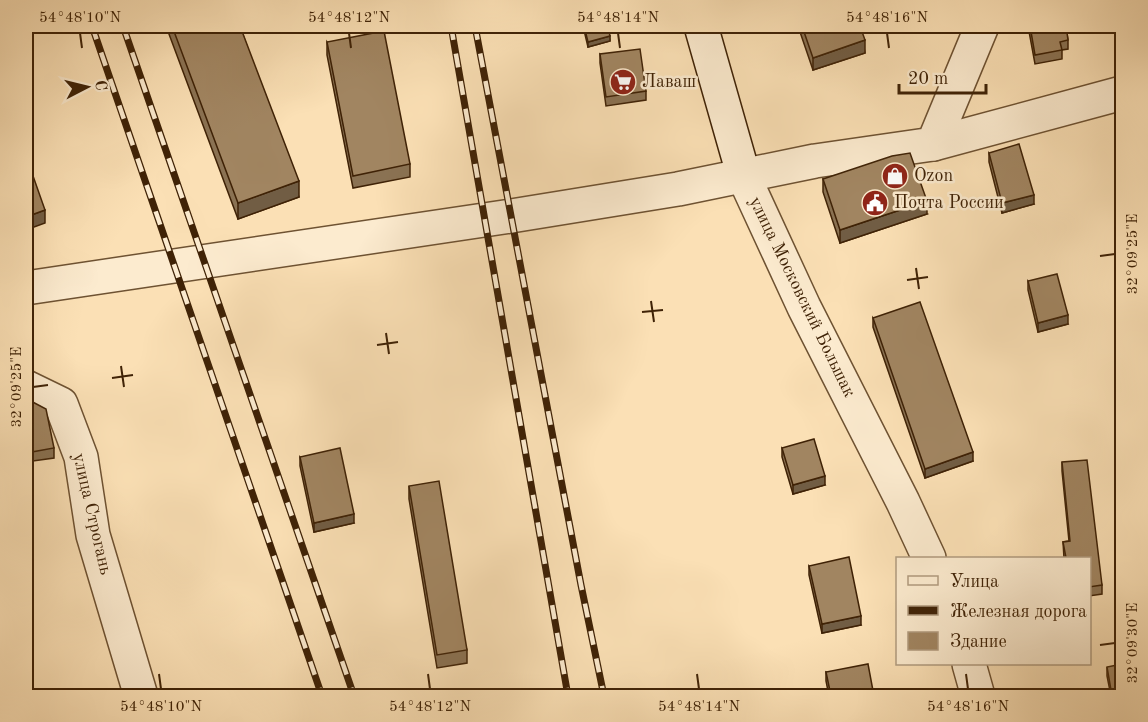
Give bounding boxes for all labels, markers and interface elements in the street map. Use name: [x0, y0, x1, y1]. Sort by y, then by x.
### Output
text: 54°48'10"N: [39, 11, 121, 26]
text: 54°48'12"N: [308, 11, 390, 26]
text: 54°48'14"N: [577, 11, 659, 26]
text: 54°48'16"N: [846, 11, 928, 26]
north arrow: [57, 57, 117, 117]
scale bar: [899, 57, 986, 95]
supermarket icon: Лаваш: [608, 67, 638, 97]
text: 20 m: [908, 70, 948, 88]
place label: Лаваш: [642, 73, 696, 91]
text: С: [91, 79, 108, 92]
shop icon: Ozon: [880, 161, 910, 191]
place label: Ozon: [914, 167, 953, 185]
public building icon: Почта России: [860, 188, 890, 218]
street label: улица Московский Большак: [746, 194, 858, 400]
place label: Почта России: [894, 194, 1004, 212]
text: 32°09'25"E: [1126, 214, 1141, 294]
text: 32°09'25"E: [10, 347, 25, 427]
street label: улица Строгань: [69, 451, 115, 577]
legend: [896, 557, 1091, 665]
text: Улица: [950, 573, 999, 591]
text: Железная дорога: [950, 603, 1087, 621]
text: 32°09'30"E: [1126, 603, 1141, 683]
text: Здание: [950, 633, 1007, 651]
text: 54°48'10"N: [120, 700, 202, 715]
text: 54°48'12"N: [389, 700, 471, 715]
text: 54°48'14"N: [658, 700, 740, 715]
text: 54°48'16"N: [927, 700, 1009, 715]

